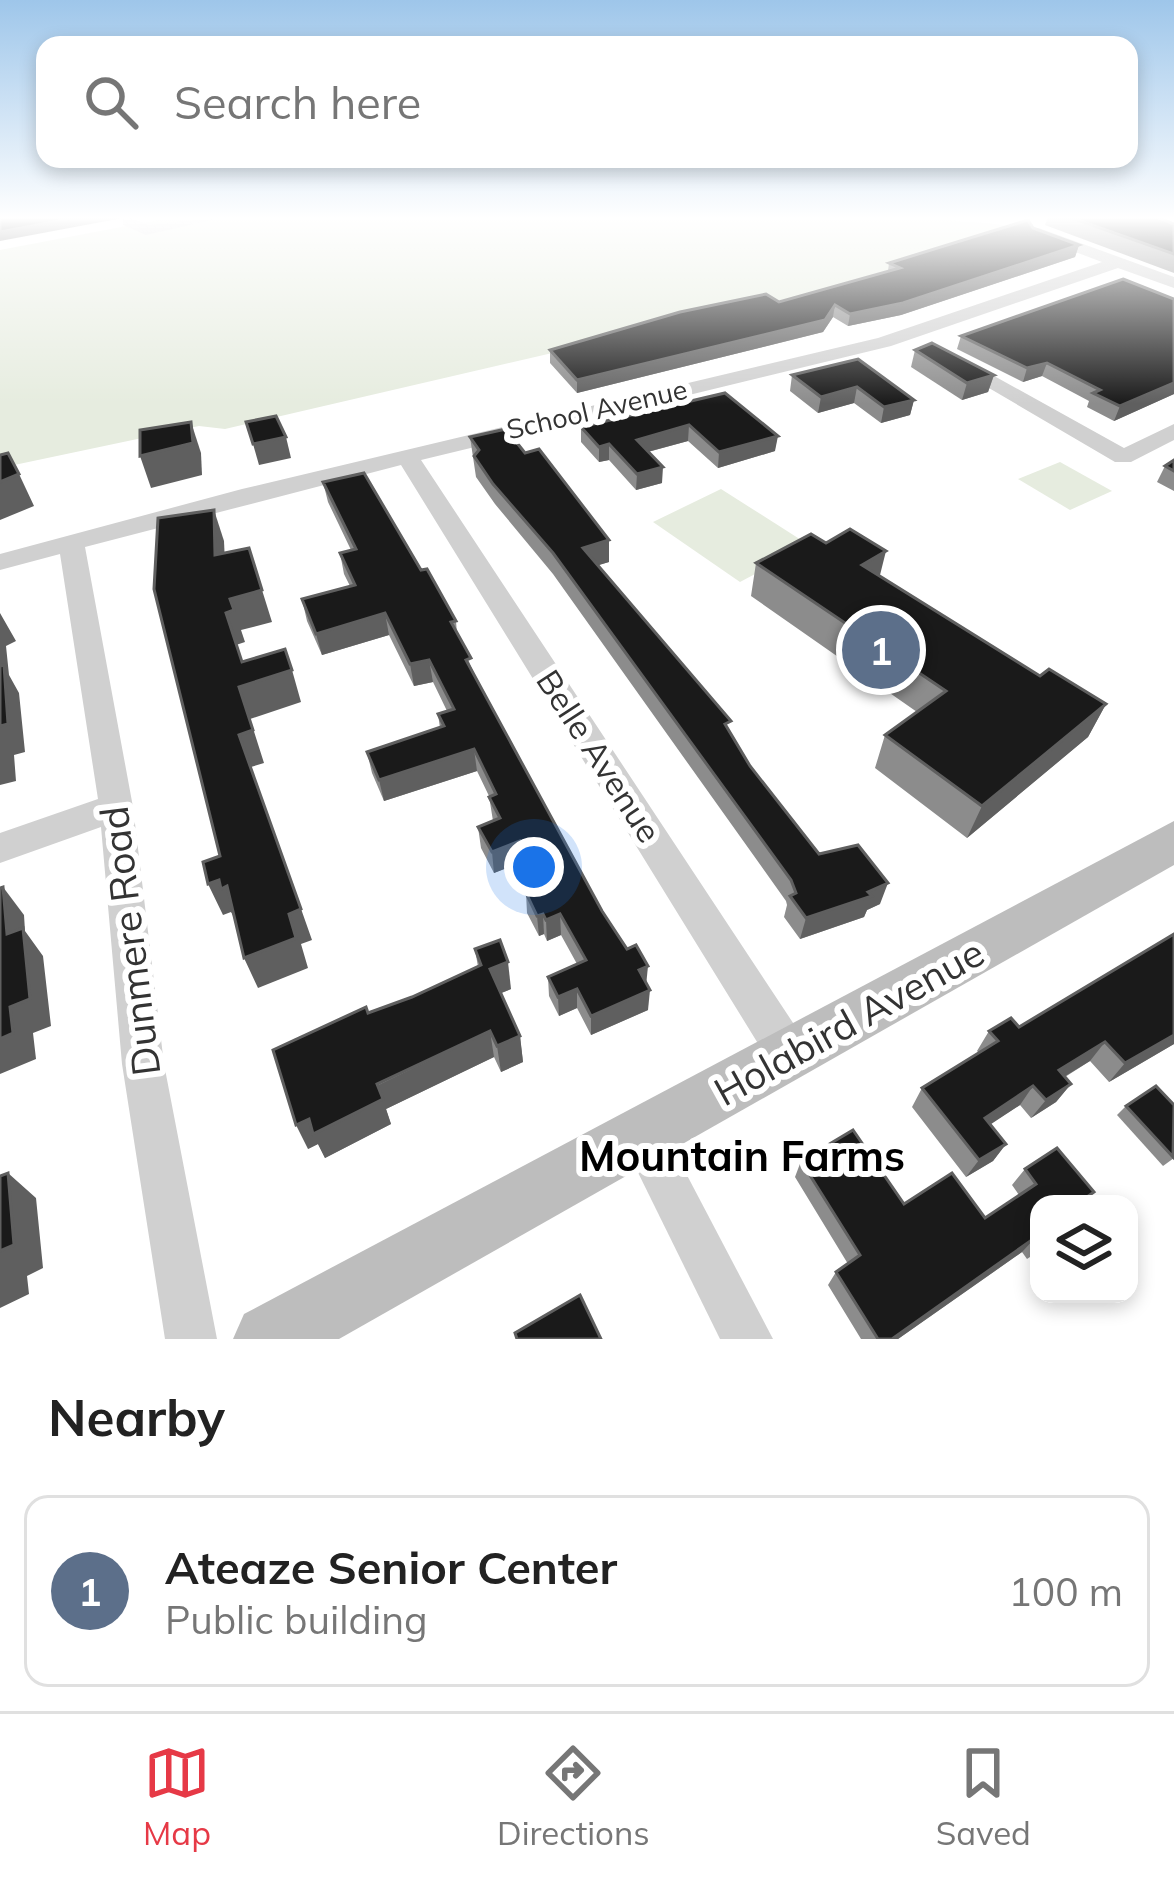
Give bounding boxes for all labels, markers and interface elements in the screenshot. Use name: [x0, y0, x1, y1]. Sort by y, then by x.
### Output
search box: [36, 36, 1138, 168]
icon: search: [78, 69, 144, 135]
text: Search here: [174, 74, 421, 130]
street label: School Avenue: [503, 372, 690, 446]
pin: 1: [842, 605, 920, 695]
street label: Belle Avenue: [528, 662, 670, 850]
street label: Dunmere Road: [89, 804, 170, 1078]
your location: [504, 837, 564, 897]
street label: Holabird Avenue: [705, 927, 992, 1116]
district label: Mountain Farms: [579, 1129, 905, 1182]
map controls: [1030, 1195, 1138, 1303]
button: layers: [1030, 1195, 1138, 1303]
text: Nearby: [48, 1385, 225, 1449]
text: Ateaze Senior Center: [165, 1539, 617, 1595]
text: 1: [78, 1567, 102, 1616]
text: 100 m: [1008, 1567, 1123, 1616]
text: Public building: [165, 1595, 428, 1644]
tab: Map: [143, 1740, 211, 1853]
tab: Directions: [497, 1740, 650, 1853]
tab: Saved: [936, 1740, 1031, 1853]

